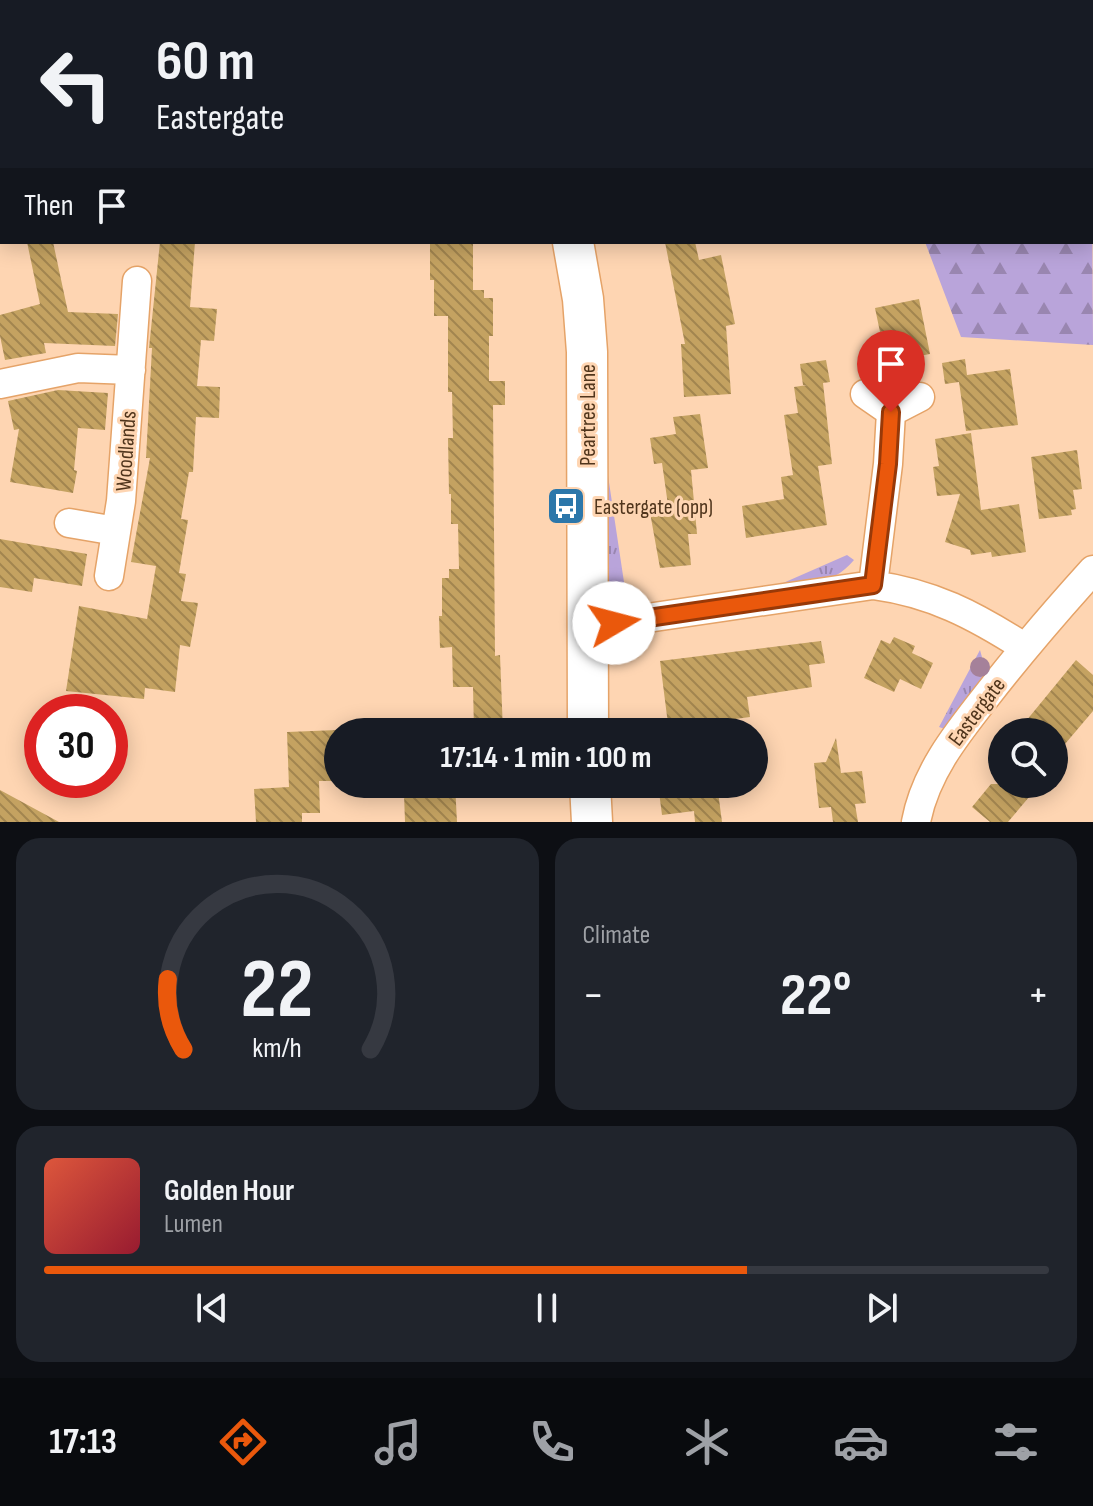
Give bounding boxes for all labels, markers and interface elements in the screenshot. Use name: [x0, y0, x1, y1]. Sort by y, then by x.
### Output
text: 60 m: [156, 29, 255, 96]
icon: left: [24, 32, 128, 136]
text: Eastergate: [156, 97, 285, 140]
icon: arrive: [90, 184, 134, 228]
text: Then: [24, 188, 74, 224]
pin: [857, 330, 925, 412]
icon: arrive: [869, 342, 913, 386]
street label: Peartree Lane: [575, 364, 602, 466]
street label: Woodlands: [110, 410, 143, 492]
bus stop icon: Eastergate (opp): [545, 485, 587, 527]
place label: Eastergate (opp): [594, 494, 713, 521]
position arrow: [572, 581, 656, 665]
street label: Eastergate: [943, 672, 1012, 751]
speed limit sign: 30: [24, 694, 128, 798]
map controls: [988, 718, 1068, 798]
button: search: [988, 718, 1068, 798]
text: 17:14 · 1 min · 100 m: [441, 740, 651, 776]
text: Climate: [583, 920, 650, 951]
text: 22: [241, 941, 314, 1041]
text: 22°: [780, 960, 852, 1032]
text: −: [583, 969, 604, 1022]
text: +: [1027, 969, 1049, 1022]
text: km/h: [253, 1031, 302, 1066]
text: Golden Hour: [164, 1173, 294, 1209]
text: Lumen: [164, 1209, 223, 1240]
icon: previous: [190, 1286, 234, 1330]
icon: pause: [525, 1286, 569, 1330]
icon: next: [860, 1286, 904, 1330]
icon: directions: [215, 1414, 271, 1470]
icon: music: [370, 1414, 426, 1470]
icon: phone: [524, 1414, 580, 1470]
icon: climate: [679, 1414, 735, 1470]
icon: car: [833, 1414, 889, 1470]
icon: filters: [988, 1414, 1044, 1470]
text: 17:13: [49, 1421, 117, 1464]

